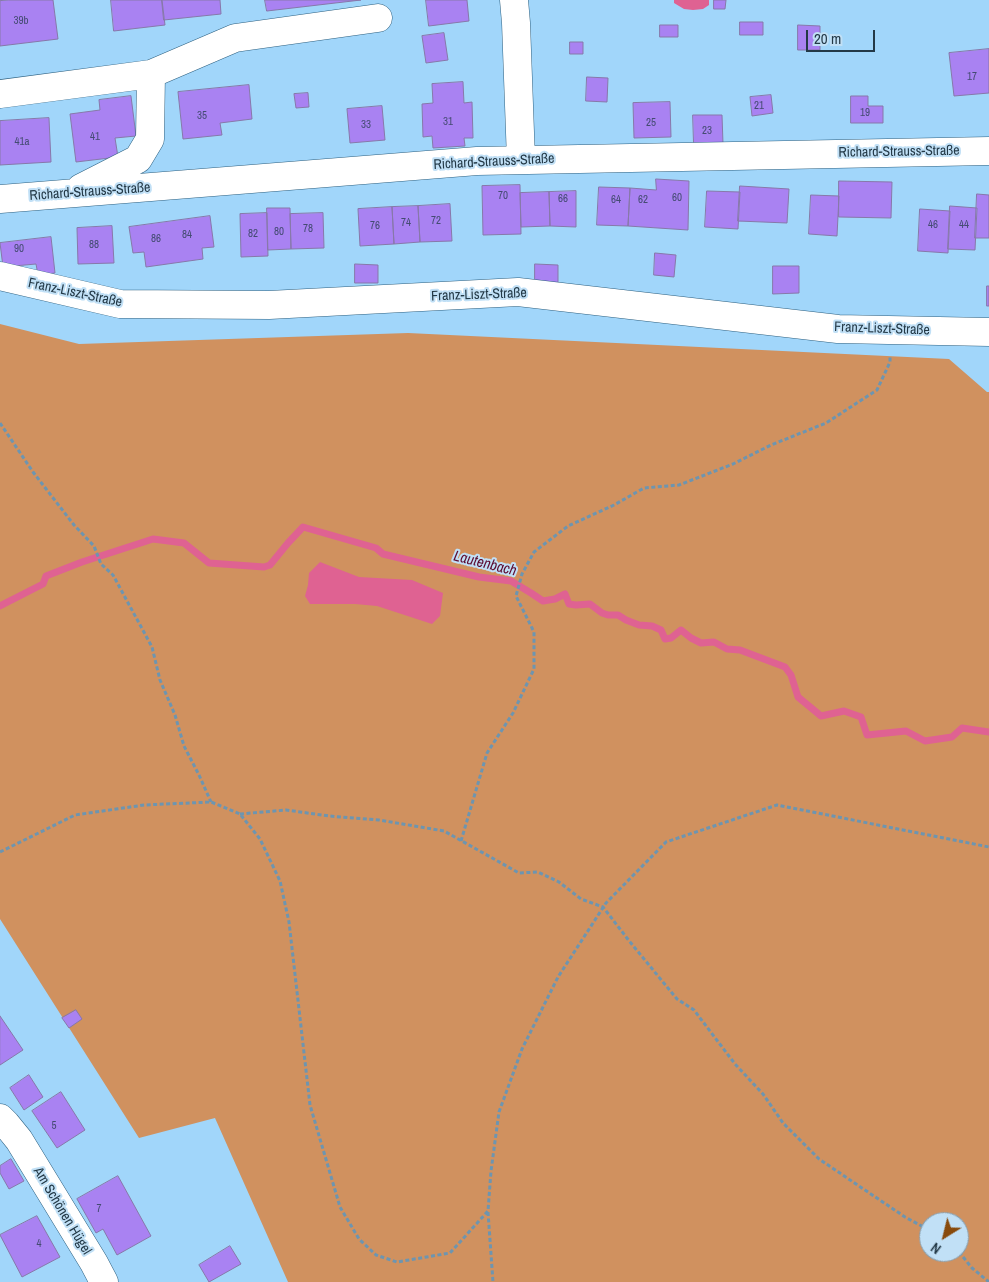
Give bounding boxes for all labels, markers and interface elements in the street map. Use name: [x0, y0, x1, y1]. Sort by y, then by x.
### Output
house number: 39b: [13, 14, 29, 28]
scale bar: [809, 20, 878, 52]
text: 20 m: [814, 28, 841, 49]
house number: 17: [967, 70, 977, 84]
house number: 21: [754, 99, 764, 113]
house number: 19: [860, 106, 870, 120]
house number: 35: [197, 109, 207, 123]
house number: 31: [443, 115, 453, 129]
house number: 25: [646, 116, 656, 130]
house number: 33: [361, 118, 371, 132]
house number: 23: [702, 124, 712, 138]
house number: 41: [90, 130, 100, 144]
house number: 41a: [14, 135, 30, 149]
street label: Richard-Strauss-Straße: [838, 143, 960, 161]
street label: Richard-Strauss-Straße: [433, 150, 555, 174]
street label: Richard-Strauss-Straße: [29, 179, 151, 205]
house number: 70: [498, 189, 508, 203]
house number: 60: [672, 191, 682, 205]
house number: 66: [558, 192, 568, 206]
house number: 64: [611, 193, 621, 207]
house number: 62: [638, 193, 648, 207]
house number: 72: [431, 214, 441, 228]
house number: 74: [401, 216, 411, 230]
house number: 46: [928, 218, 938, 232]
house number: 44: [959, 218, 969, 232]
house number: 76: [370, 219, 380, 233]
house number: 78: [303, 222, 313, 236]
house number: 80: [274, 225, 284, 239]
house number: 82: [248, 227, 258, 241]
house number: 84: [182, 228, 192, 242]
house number: 86: [151, 232, 161, 246]
house number: 88: [89, 238, 99, 252]
house number: 90: [14, 242, 24, 256]
street label: Franz-Liszt-Straße: [26, 275, 124, 311]
street label: Franz-Liszt-Straße: [431, 285, 527, 305]
street label: Franz-Liszt-Straße: [834, 319, 930, 339]
water label: Lautenbach: [452, 547, 518, 581]
house number: 5: [51, 1119, 57, 1133]
street label: Am Schönen Hügel: [29, 1164, 95, 1258]
house number: 7: [96, 1202, 102, 1216]
north arrow: [919, 1212, 969, 1262]
house number: 4: [36, 1237, 42, 1251]
text: N: [927, 1239, 944, 1258]

